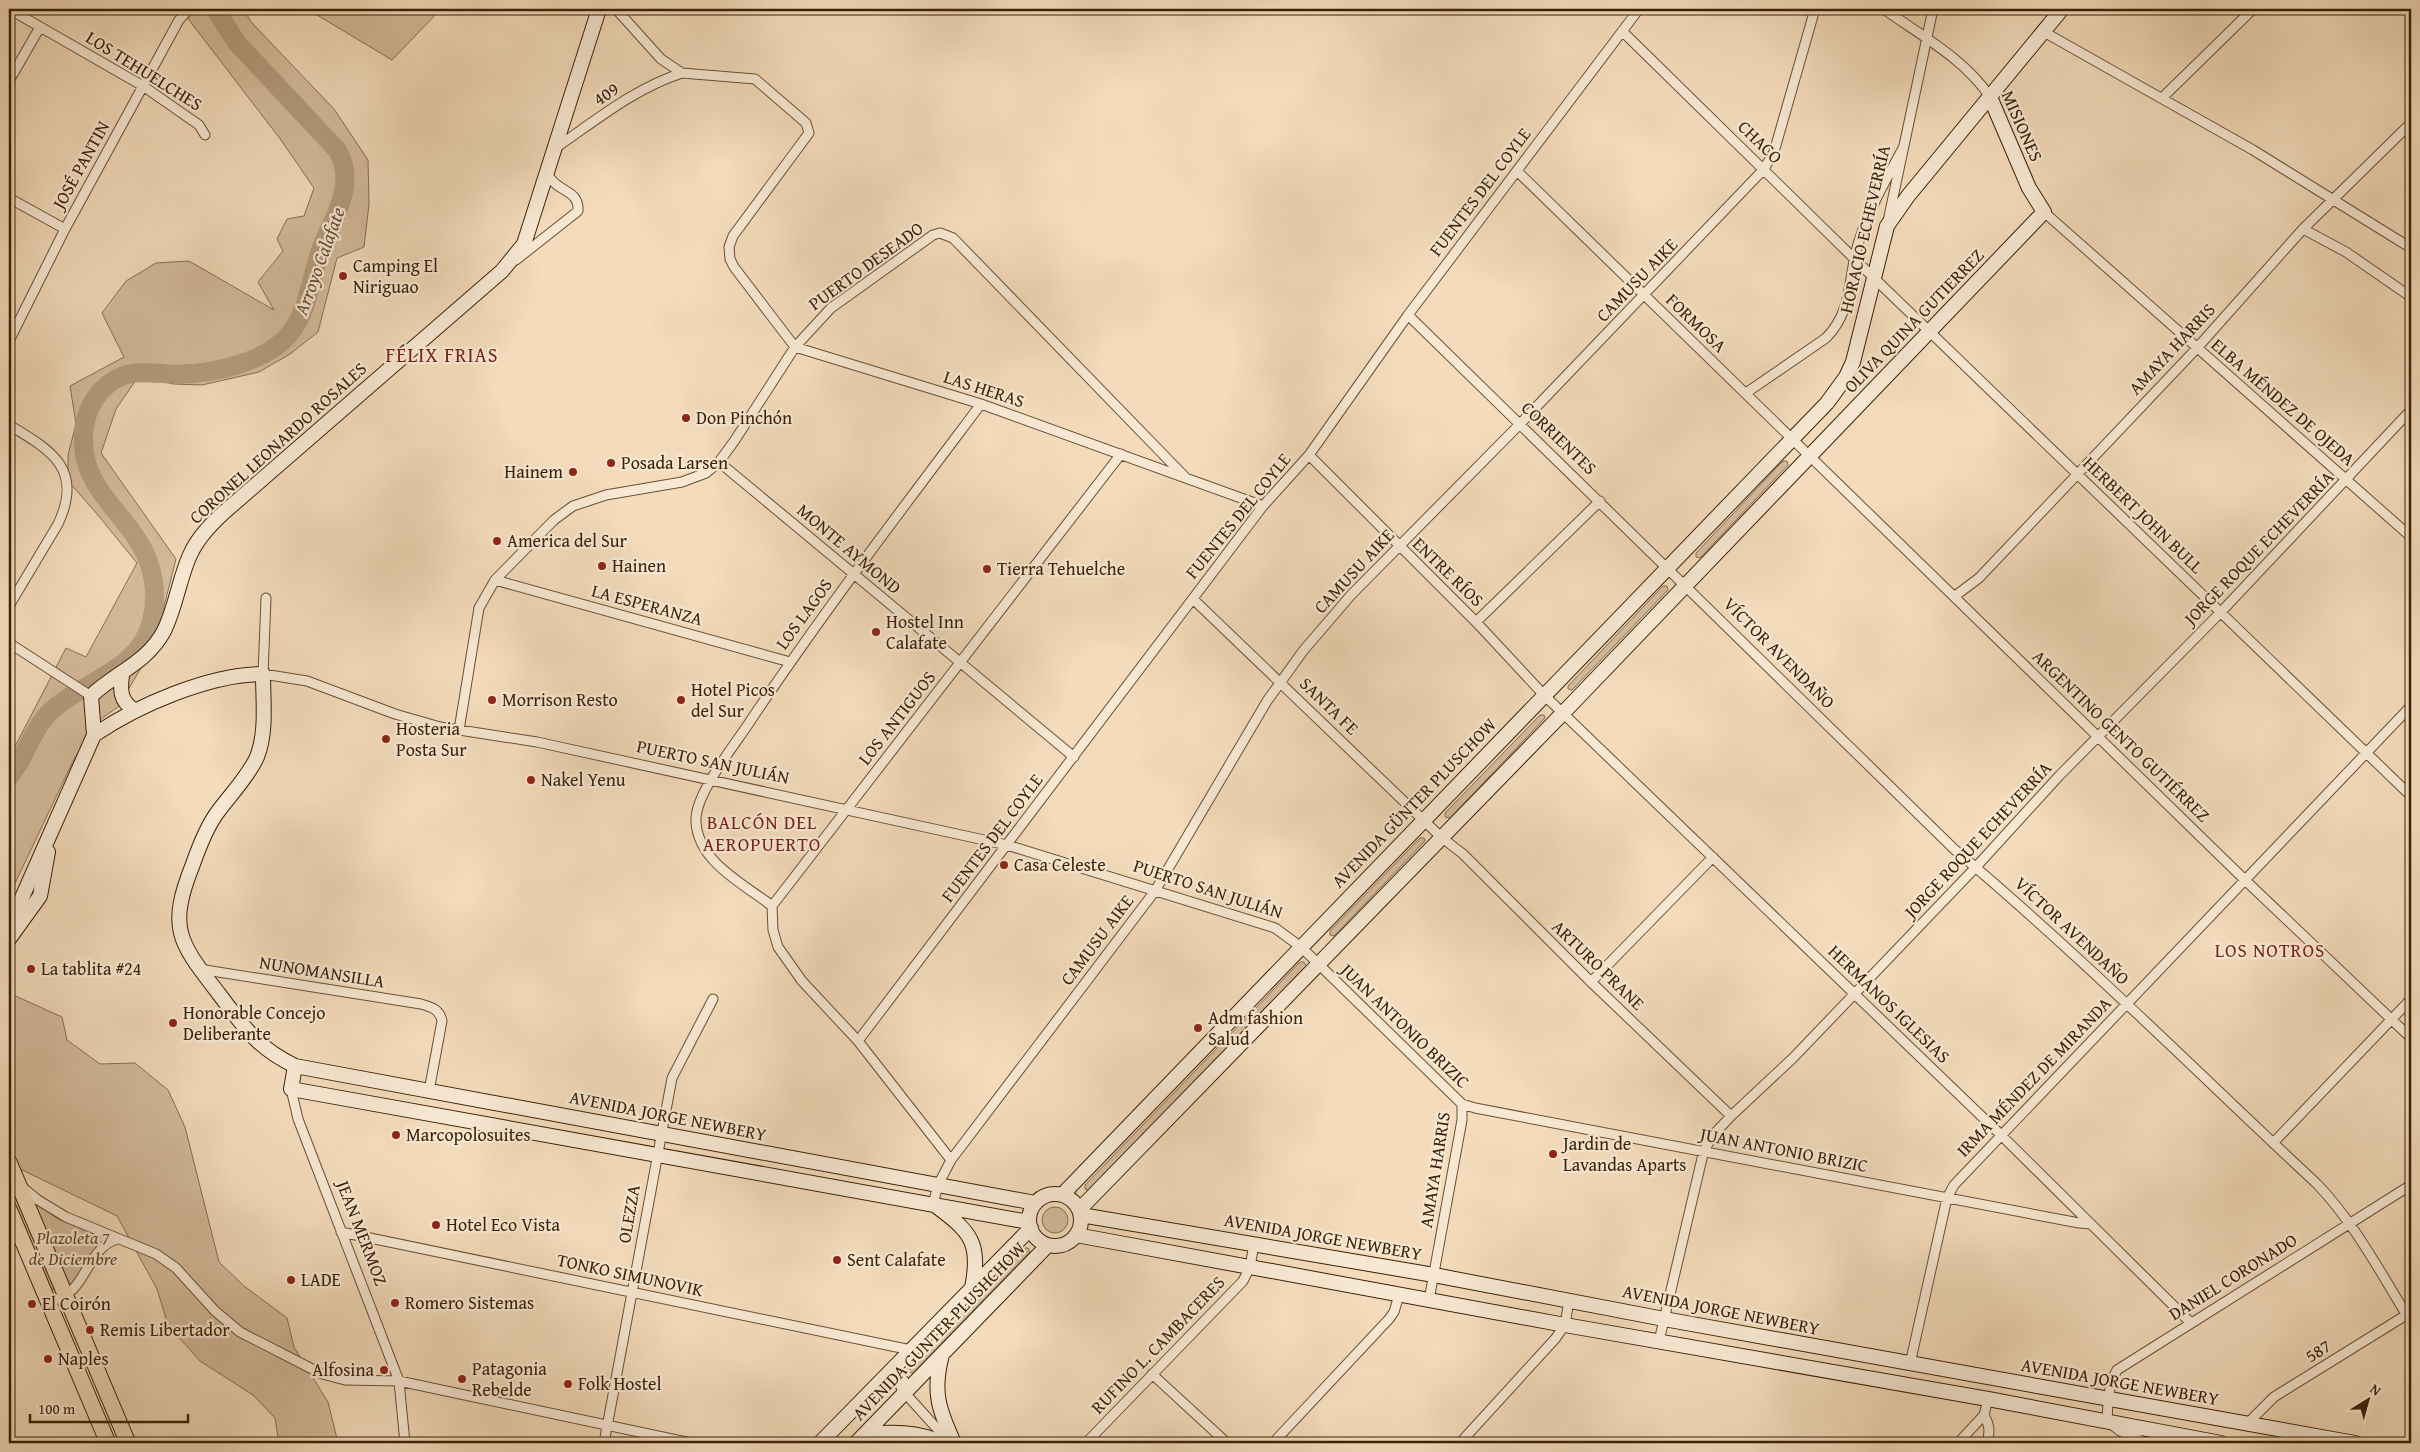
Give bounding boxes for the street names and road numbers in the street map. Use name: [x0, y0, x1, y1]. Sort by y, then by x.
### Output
street label: LOS TEHUELCHES: [81, 24, 208, 117]
street label: 409: [587, 75, 624, 112]
street label: MISIONES: [1995, 86, 2050, 166]
street label: CHACO: [1732, 113, 1789, 170]
street label: JOSÉ PANTIN: [44, 116, 116, 216]
street label: FUENTES DEL COYLE: [1422, 122, 1537, 262]
street label: HORACIO ECHEVERRÍA: [1832, 142, 1897, 316]
street label: PUERTO DESEADO: [803, 215, 929, 317]
street label: CAMUSU AIKE: [1590, 232, 1684, 328]
street label: OLIVA QUINA GUTIERREZ: [1837, 242, 1990, 399]
street label: FORMOSA: [1660, 287, 1733, 359]
street label: AMAYA HARRIS: [2122, 296, 2222, 401]
street label: ELBA MÉNDEZ DE OJEDA: [2205, 331, 2361, 472]
street label: CORONEL LEONARDO ROSALES: [183, 355, 373, 530]
street label: LAS HERAS: [940, 363, 1028, 414]
street label: CORRIENTES: [1515, 395, 1603, 481]
street label: FUENTES DEL COYLE: [1178, 447, 1297, 584]
street label: HERBERT JOHN BULL: [2077, 450, 2210, 580]
street label: JORGE ROQUE ECHEVERRÍA: [2176, 464, 2340, 632]
street label: MONTE AYMOND: [791, 497, 908, 601]
street label: CAMUSU AIKE: [1307, 522, 1400, 619]
street label: ENTRE RÍOS: [1407, 531, 1490, 613]
street label: LOS LAGOS: [769, 572, 839, 655]
street label: LA ESPERANZA: [589, 577, 706, 632]
street label: VÍCTOR AVENDAÑO: [1717, 591, 1842, 715]
street label: ARGENTINO GENTO GUTIÉRREZ: [2026, 643, 2216, 828]
street label: LOS ANTIGUOS: [851, 665, 942, 771]
street label: SANTA FE: [1294, 670, 1365, 741]
street label: AVENIDA GÜNTER PLUSCHOW: [1325, 711, 1503, 894]
street label: PUERTO SAN JULIÁN: [634, 732, 792, 791]
street label: JORGE ROQUE ECHEVERRÍA: [1896, 755, 2058, 926]
street label: FUENTES DEL COYLE: [934, 768, 1049, 908]
street label: PUERTO SAN JULIÁN: [1130, 852, 1287, 925]
street label: VÍCTOR AVENDAÑO: [2009, 870, 2136, 991]
street label: CAMUSU AIKE: [1053, 889, 1140, 991]
street label: ARTURO PRANE: [1546, 913, 1651, 1016]
street label: HERMANOS IGLESIAS: [1822, 938, 1957, 1069]
street label: NUNOMANSILLA: [257, 948, 387, 995]
street label: JUAN ANTONIO BRIZIC: [1333, 955, 1476, 1095]
street label: IRMA MÉNDEZ DE MIRANDA: [1950, 990, 2118, 1163]
street label: AVENIDA JORGE NEWBERY: [567, 1083, 769, 1148]
street label: AMAYA HARRIS: [1412, 1110, 1457, 1230]
street label: JUAN ANTONIO BRIZIC: [1696, 1120, 1870, 1179]
street label: JEAN MERMOZ: [329, 1174, 395, 1289]
street label: OLEZZA: [610, 1183, 647, 1245]
street label: AVENIDA JORGE NEWBERY: [1222, 1206, 1424, 1267]
street label: DANIEL CORONADO: [2163, 1226, 2302, 1327]
street label: AVENIDA GUNTER PLUSHCHOW: [846, 1235, 1032, 1426]
street label: TONKO SIMUNOVIK: [554, 1246, 706, 1303]
street label: RUFINO L. CAMBACERES: [1084, 1269, 1231, 1420]
street label: AVENIDA JORGE NEWBERY: [1620, 1277, 1822, 1342]
street label: 587: [2300, 1332, 2336, 1369]
street label: AVENIDA JORGE NEWBERY: [2019, 1351, 2221, 1412]

